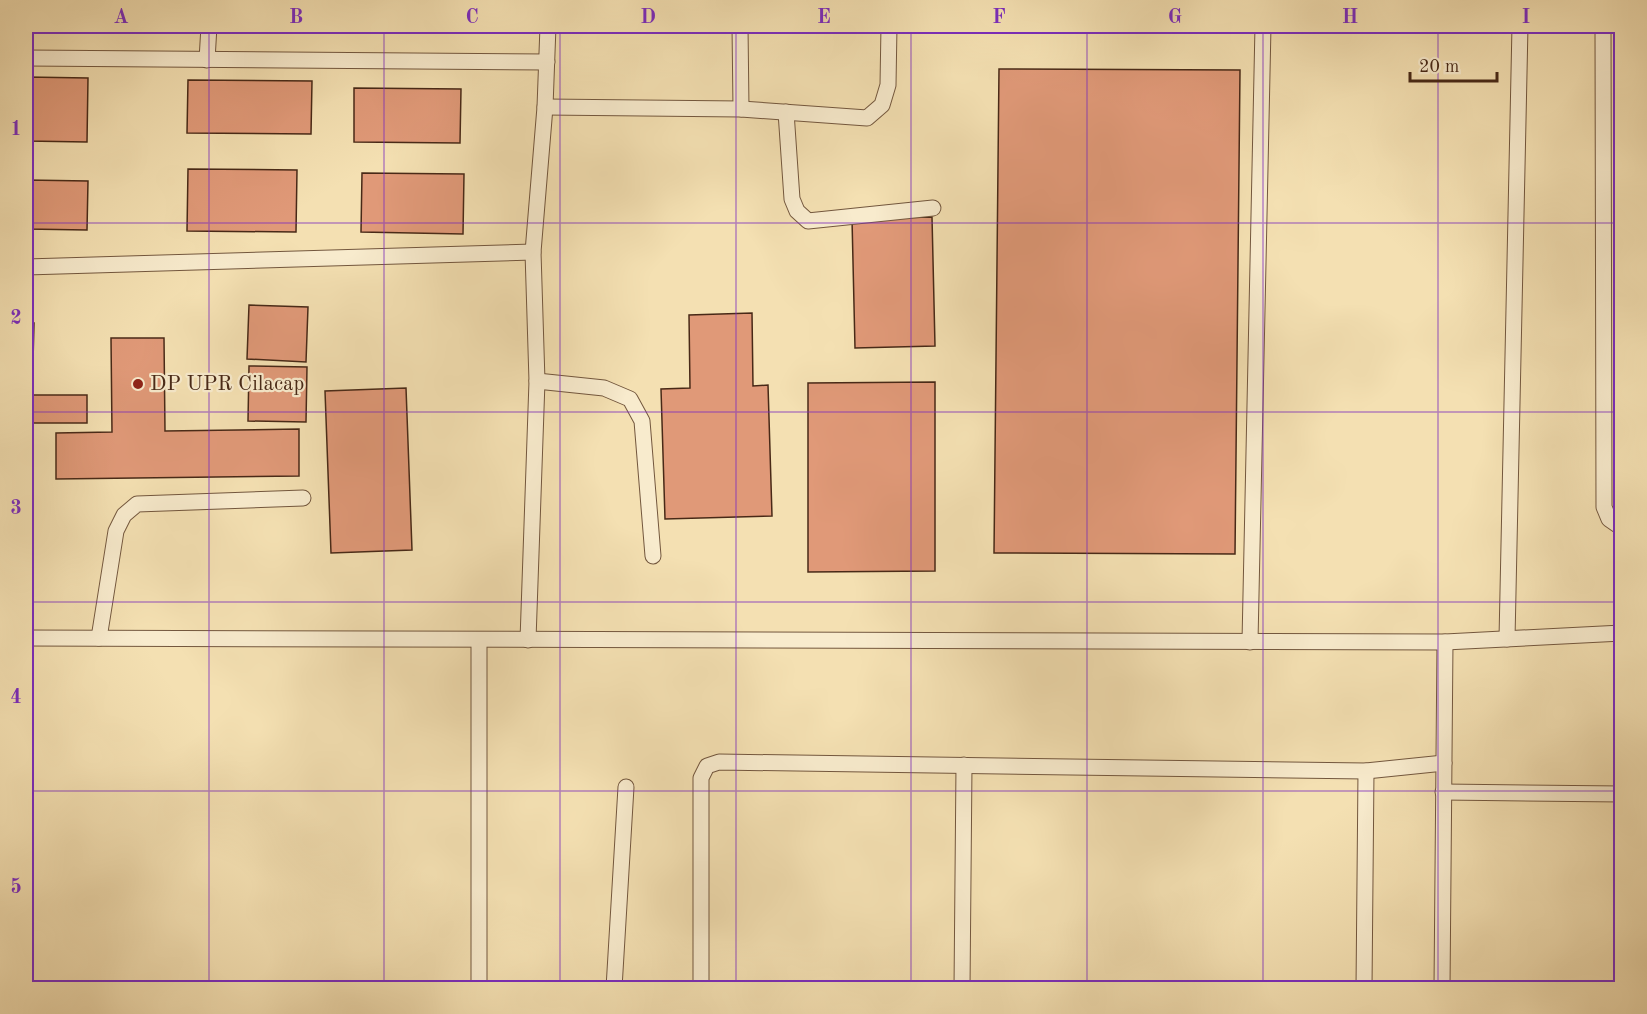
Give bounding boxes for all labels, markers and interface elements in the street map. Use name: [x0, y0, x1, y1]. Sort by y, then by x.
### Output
text: A: [113, 8, 129, 28]
text: B: [289, 8, 303, 28]
text: C: [465, 8, 479, 28]
text: D: [640, 8, 656, 28]
text: E: [817, 8, 831, 28]
text: F: [992, 8, 1006, 28]
text: G: [1168, 8, 1182, 28]
text: H: [1342, 8, 1358, 28]
text: I: [1522, 8, 1530, 28]
scale bar: [1410, 45, 1497, 83]
text: 20 m: [1419, 58, 1459, 76]
text: 1: [10, 120, 22, 140]
text: 2: [10, 309, 22, 329]
place label: DP UPR Cilacap: [150, 374, 304, 395]
marker: DP UPR Cilacap: [131, 377, 145, 391]
text: 3: [10, 499, 22, 519]
text: 4: [10, 688, 22, 708]
text: 5: [10, 877, 22, 898]

